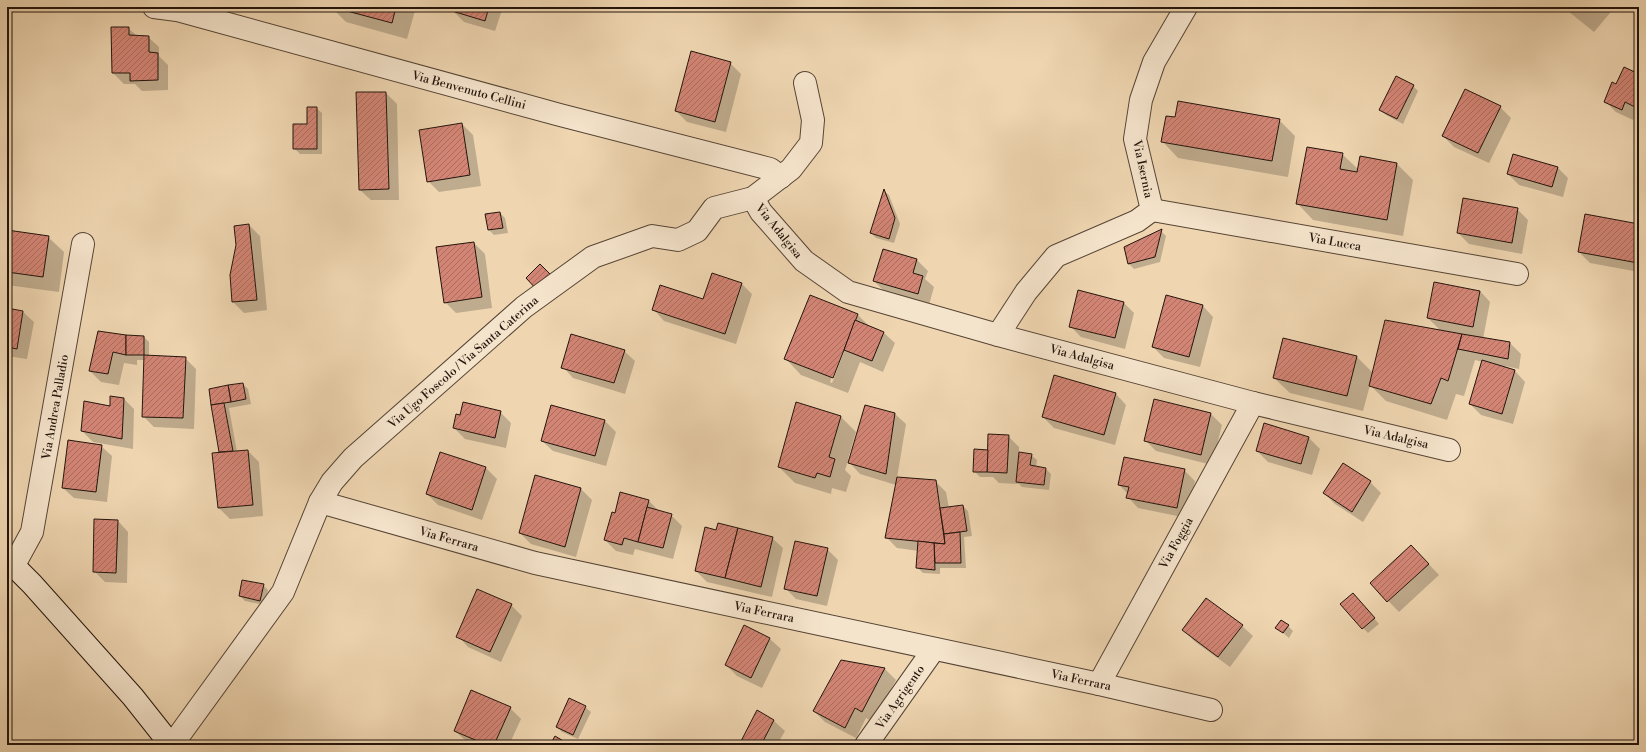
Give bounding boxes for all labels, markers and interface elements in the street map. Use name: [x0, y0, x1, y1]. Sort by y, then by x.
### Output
street label: Via Benvenuto Cellini: [409, 68, 528, 113]
street label: Via Isernia: [1129, 138, 1156, 200]
street label: Via Adalgisa: [751, 200, 806, 263]
street label: Via Lucca: [1306, 230, 1363, 255]
street label: Via Ugo Foscolo / Via Santa Caterina: [384, 292, 542, 432]
street label: Via Adalgisa: [1047, 341, 1117, 374]
street label: Via Andrea Palladio: [39, 353, 72, 462]
street label: Via Adalgisa: [1361, 422, 1431, 452]
street label: Via Foggia: [1156, 514, 1197, 573]
street label: Via Ferrara: [416, 524, 481, 555]
street label: Via Ferrara: [731, 599, 796, 626]
street label: Via Agrigento: [872, 662, 928, 733]
street label: Via Ferrara: [1048, 667, 1113, 694]

